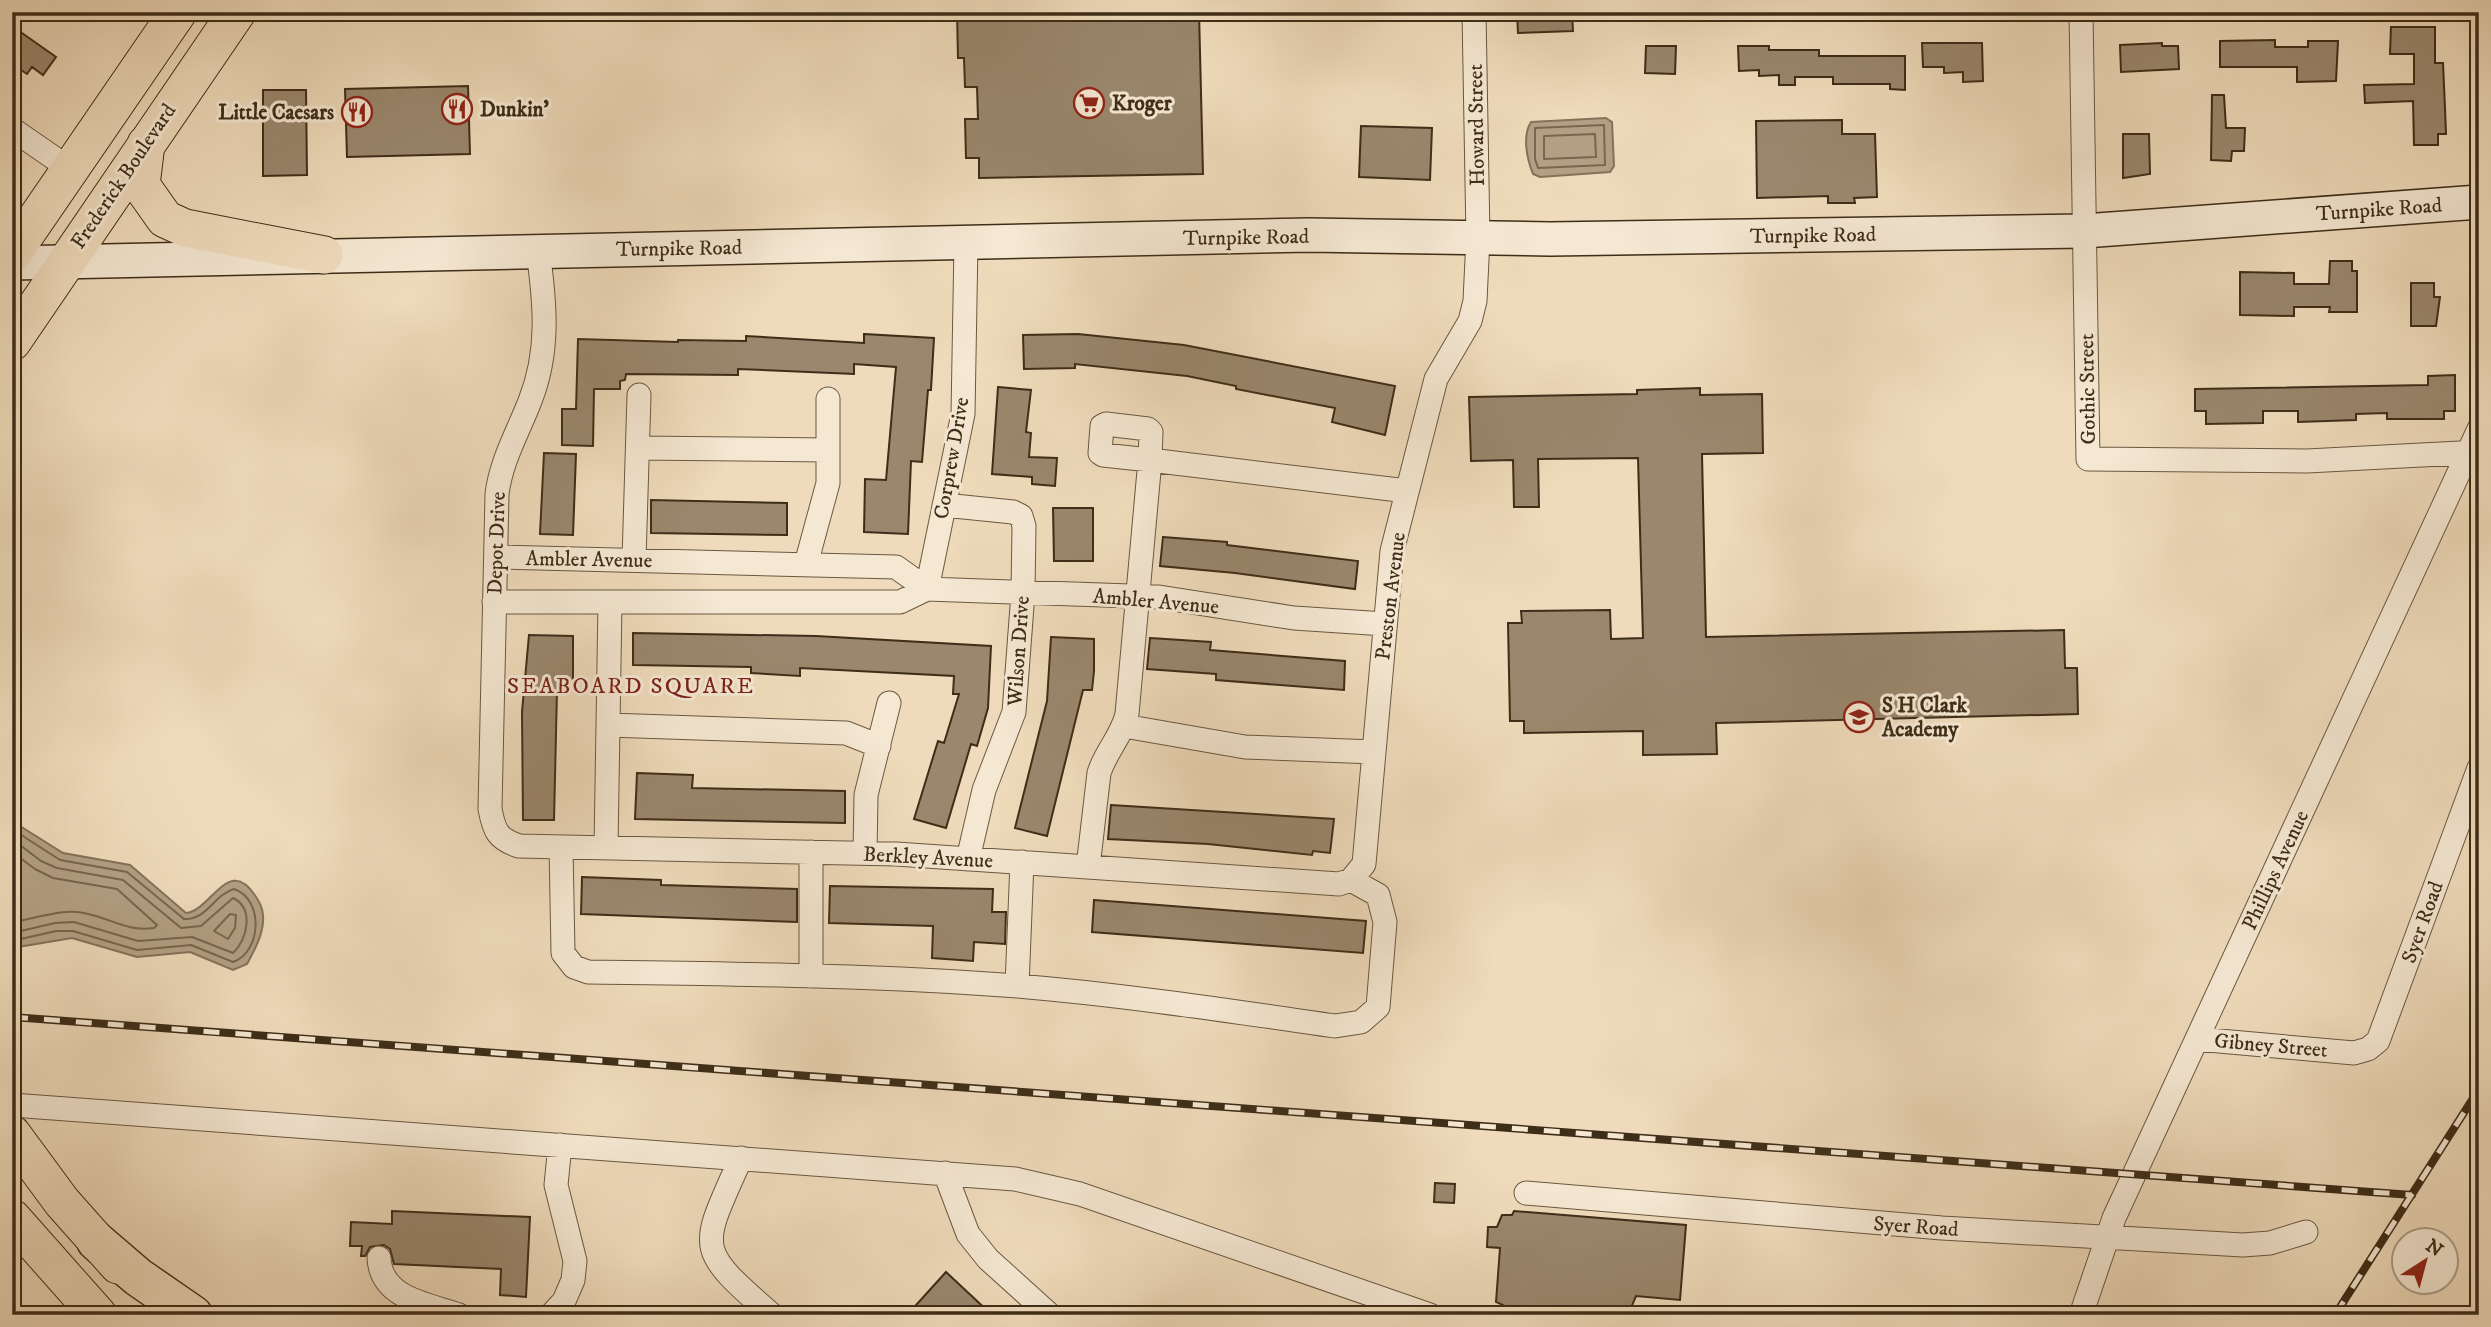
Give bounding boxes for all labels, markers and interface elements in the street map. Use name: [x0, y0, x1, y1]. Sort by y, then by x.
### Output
street label: Howard Street: [1463, 63, 1491, 186]
supermarket icon: Kroger: [1072, 86, 1106, 120]
place label: Kroger: [1112, 91, 1173, 117]
restaurant icon: Dunkin': [440, 92, 474, 126]
restaurant icon: Little Caesars: [340, 95, 374, 129]
place label: Dunkin': [480, 97, 549, 123]
street label: Frederick Boulevard: [66, 99, 182, 254]
place label: Little Caesars: [218, 100, 334, 126]
street label: Turnpike Road: [2315, 193, 2443, 227]
street label: Turnpike Road: [1750, 222, 1877, 250]
street label: Turnpike Road: [1183, 224, 1310, 252]
street label: Turnpike Road: [616, 235, 743, 263]
street label: Gothic Street: [2074, 333, 2102, 445]
street label: Corprew Drive: [928, 395, 976, 521]
street label: Depot Drive: [482, 491, 512, 595]
street label: Preston Avenue: [1370, 530, 1412, 662]
street label: Ambler Avenue: [525, 546, 653, 574]
street label: Ambler Avenue: [1092, 584, 1220, 620]
street label: Wilson Drive: [1002, 595, 1036, 708]
district label: SEABOARD SQUARE: [507, 672, 755, 701]
place label: S H Clark Academy: [1881, 693, 1968, 743]
school or university icon: S H Clark Academy: [1842, 700, 1876, 734]
street label: Phillips Avenue: [2237, 806, 2315, 934]
street label: Berkley Avenue: [862, 842, 994, 874]
street label: Syer Road: [2396, 877, 2450, 967]
street label: Gibney Street: [2213, 1028, 2329, 1064]
street label: Syer Road: [1872, 1211, 1960, 1243]
north arrow: [2390, 1226, 2460, 1296]
text: N: [2421, 1235, 2448, 1263]

